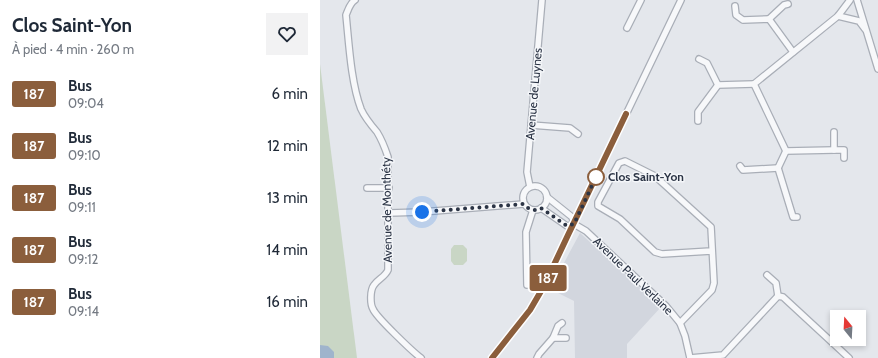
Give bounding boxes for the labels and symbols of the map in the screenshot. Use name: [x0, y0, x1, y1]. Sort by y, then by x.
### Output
street label: Avenue de Luynes: [522, 47, 545, 141]
street label: Avenue de Monthéty: [378, 157, 395, 263]
marker: Clos Saint-Yon: [587, 168, 605, 186]
place label: Clos Saint-Yon: [608, 169, 684, 184]
your location: [412, 202, 432, 222]
street label: Avenue Paul Verlaine: [590, 234, 677, 318]
line badge: 187: [525, 265, 571, 291]
north arrow: [830, 310, 866, 346]

